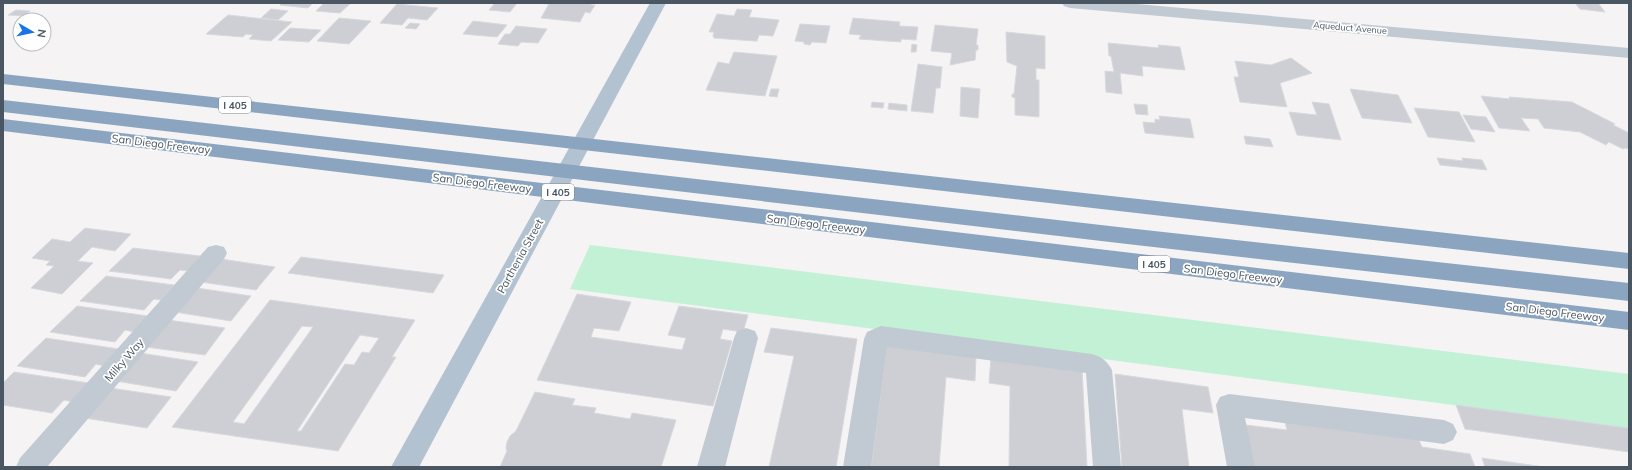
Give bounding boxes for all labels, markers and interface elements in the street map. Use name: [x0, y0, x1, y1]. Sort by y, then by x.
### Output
north arrow: [12, 12, 52, 52]
street label: Aqueduct Avenue: [1313, 19, 1387, 36]
text: N: [34, 28, 49, 39]
road number: I 405: [219, 97, 251, 113]
street label: San Diego Freeway: [111, 131, 211, 157]
street label: San Diego Freeway: [432, 170, 532, 196]
road number: I 405: [542, 184, 574, 200]
street label: San Diego Freeway: [766, 211, 866, 237]
street label: Parthenia Street: [494, 216, 546, 296]
road number: I 405: [1138, 256, 1170, 272]
street label: San Diego Freeway: [1183, 261, 1283, 287]
street label: San Diego Freeway: [1505, 299, 1605, 325]
street label: Milky Way: [101, 335, 147, 385]

